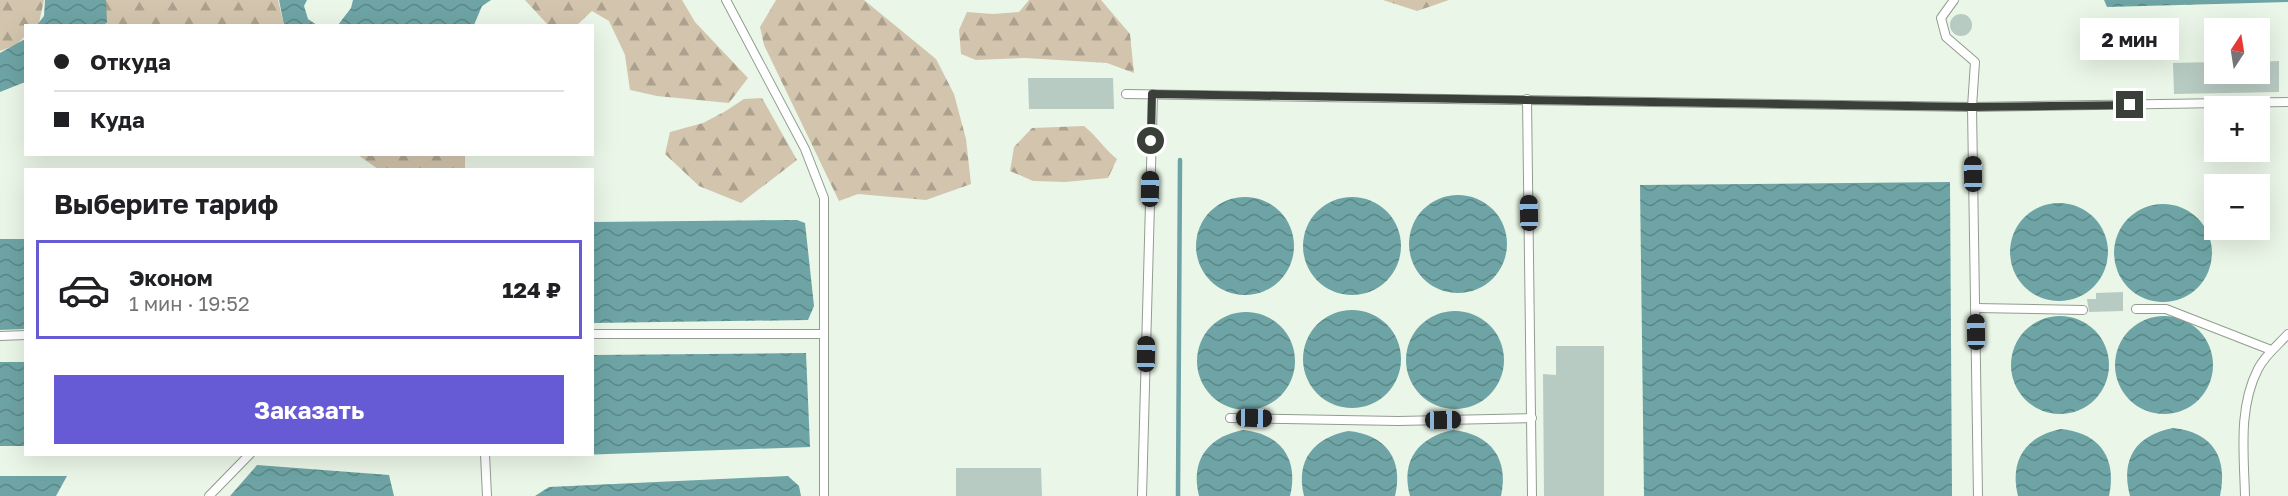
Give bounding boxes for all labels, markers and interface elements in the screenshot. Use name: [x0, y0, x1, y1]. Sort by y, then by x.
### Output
callout: 2 мин: [2080, 18, 2180, 60]
north arrow: [2204, 18, 2270, 84]
map controls: [2204, 18, 2270, 240]
text: 2 мин: [2102, 27, 2158, 51]
text: Откуда: [90, 48, 171, 75]
route end: [2116, 91, 2143, 118]
button: +: [2204, 96, 2270, 162]
text: Куда: [90, 106, 145, 133]
route start: [1137, 127, 1164, 154]
car: [1964, 156, 1982, 192]
car: [1141, 171, 1159, 207]
button: −: [2204, 174, 2270, 240]
text: Выберите тариф: [54, 188, 278, 220]
car: [1520, 195, 1538, 231]
icon: car: [57, 263, 111, 317]
text: Эконом: [129, 264, 213, 291]
text: 124 ₽: [502, 276, 561, 303]
text: 1 мин · 19:52: [129, 291, 250, 315]
car: [1967, 314, 1985, 350]
car: [1137, 336, 1155, 372]
button: Заказать: [54, 375, 564, 444]
car: [1236, 409, 1272, 427]
car: [1425, 411, 1461, 429]

